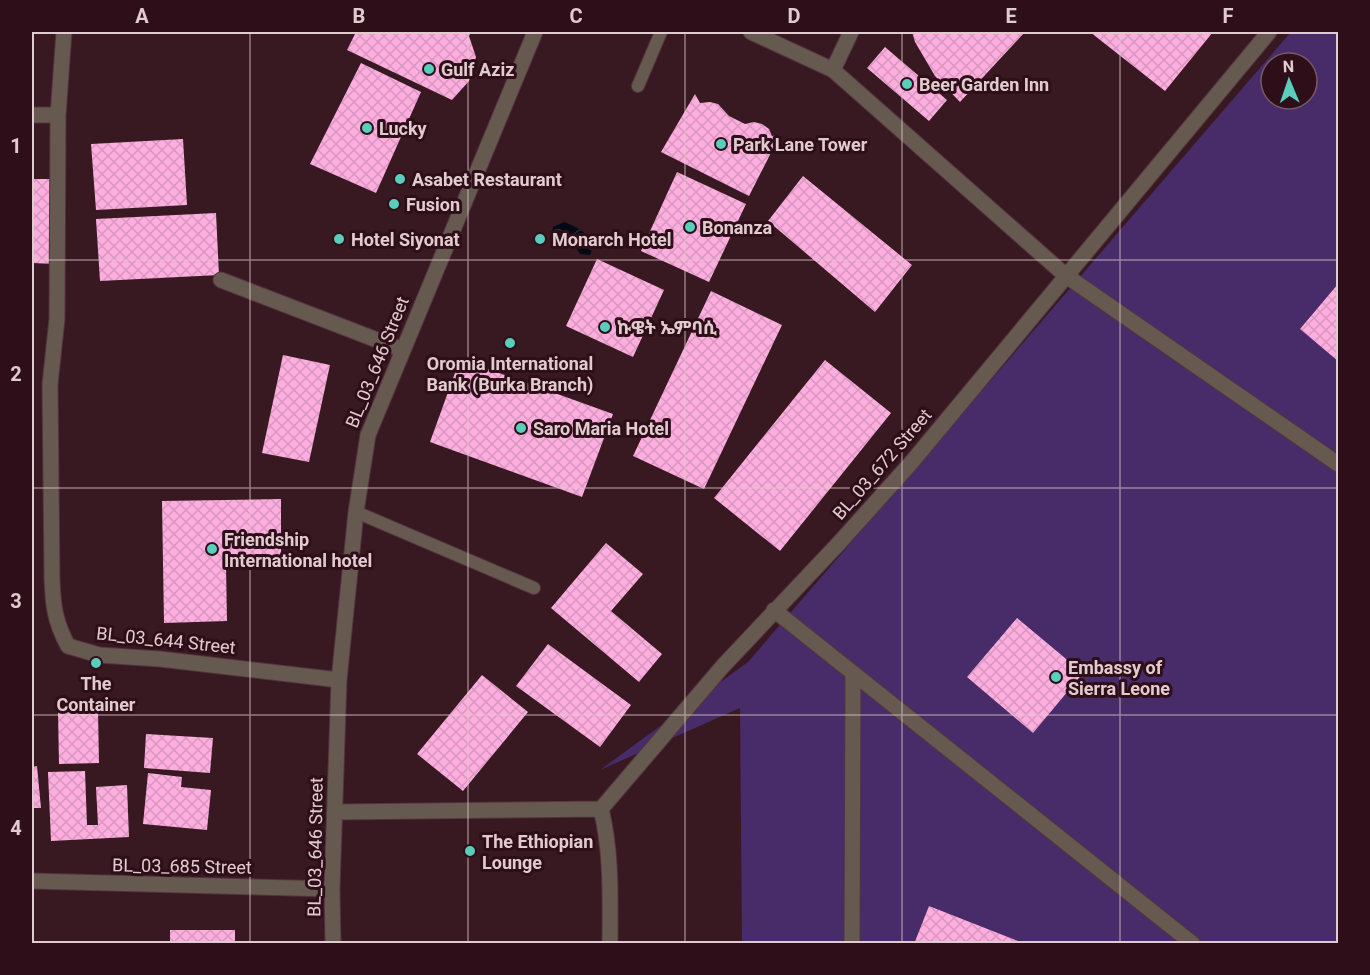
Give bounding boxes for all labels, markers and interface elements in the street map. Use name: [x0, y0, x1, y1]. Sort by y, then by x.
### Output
text: A: [135, 4, 149, 28]
text: B: [353, 4, 365, 28]
text: C: [569, 4, 583, 28]
text: D: [788, 4, 801, 28]
text: E: [1005, 4, 1017, 28]
text: F: [1223, 4, 1234, 28]
north arrow: [1259, 51, 1319, 111]
text: N: [1283, 57, 1294, 76]
place label: Gulf Aziz: [441, 59, 514, 80]
marker: Gulf Aziz: [422, 62, 436, 76]
place label: Beer Garden Inn: [919, 74, 1049, 95]
marker: Beer Garden Inn: [900, 77, 914, 91]
place label: Lucky: [379, 118, 428, 139]
marker: Lucky: [360, 121, 374, 135]
text: 1: [10, 134, 22, 158]
place label: Park Lane Tower: [733, 134, 868, 155]
marker: Park Lane Tower: [714, 137, 728, 151]
place label: Asabet Restaurant: [412, 169, 562, 190]
marker: Asabet Restaurant: [393, 172, 407, 186]
place label: Fusion: [406, 194, 460, 215]
marker: Fusion: [387, 197, 401, 211]
place label: Bonanza: [702, 217, 773, 238]
marker: Bonanza: [683, 220, 697, 234]
place label: Hotel Siyonat: [351, 229, 460, 250]
place label: Monarch Hotel: [552, 229, 671, 250]
marker: Hotel Siyonat: [332, 232, 346, 246]
marker: Monarch Hotel: [533, 232, 547, 246]
street label: BL_03_646 Street: [341, 293, 413, 431]
place label: ኩዌት ኤምባሲ: [617, 317, 717, 338]
marker: ኩዌት ኤምባሲ: [598, 320, 612, 334]
marker: Oromia International Bank (Burka Branch): [503, 336, 517, 350]
place label: Oromia International Bank (Burka Branch): [427, 353, 593, 396]
text: 2: [10, 362, 22, 386]
street label: BL_03_672 Street: [828, 404, 936, 524]
place label: Saro Maria Hotel: [533, 418, 669, 439]
marker: Saro Maria Hotel: [514, 421, 528, 435]
place label: Friendship International hotel: [224, 529, 372, 571]
marker: Friendship International hotel: [205, 542, 219, 556]
text: 3: [10, 589, 22, 613]
street label: BL_03_644 Street: [95, 622, 237, 658]
marker: The Container: [89, 656, 103, 670]
place label: Embassy of Sierra Leone: [1068, 657, 1170, 699]
marker: Embassy of Sierra Leone: [1049, 670, 1063, 684]
place label: The Container: [57, 673, 136, 715]
street label: BL_03_646 Street: [303, 777, 327, 917]
text: 4: [10, 816, 22, 840]
place label: The Ethiopian Lounge: [482, 831, 593, 873]
marker: The Ethiopian Lounge: [463, 844, 477, 858]
street label: BL_03_685 Street: [112, 854, 252, 878]

